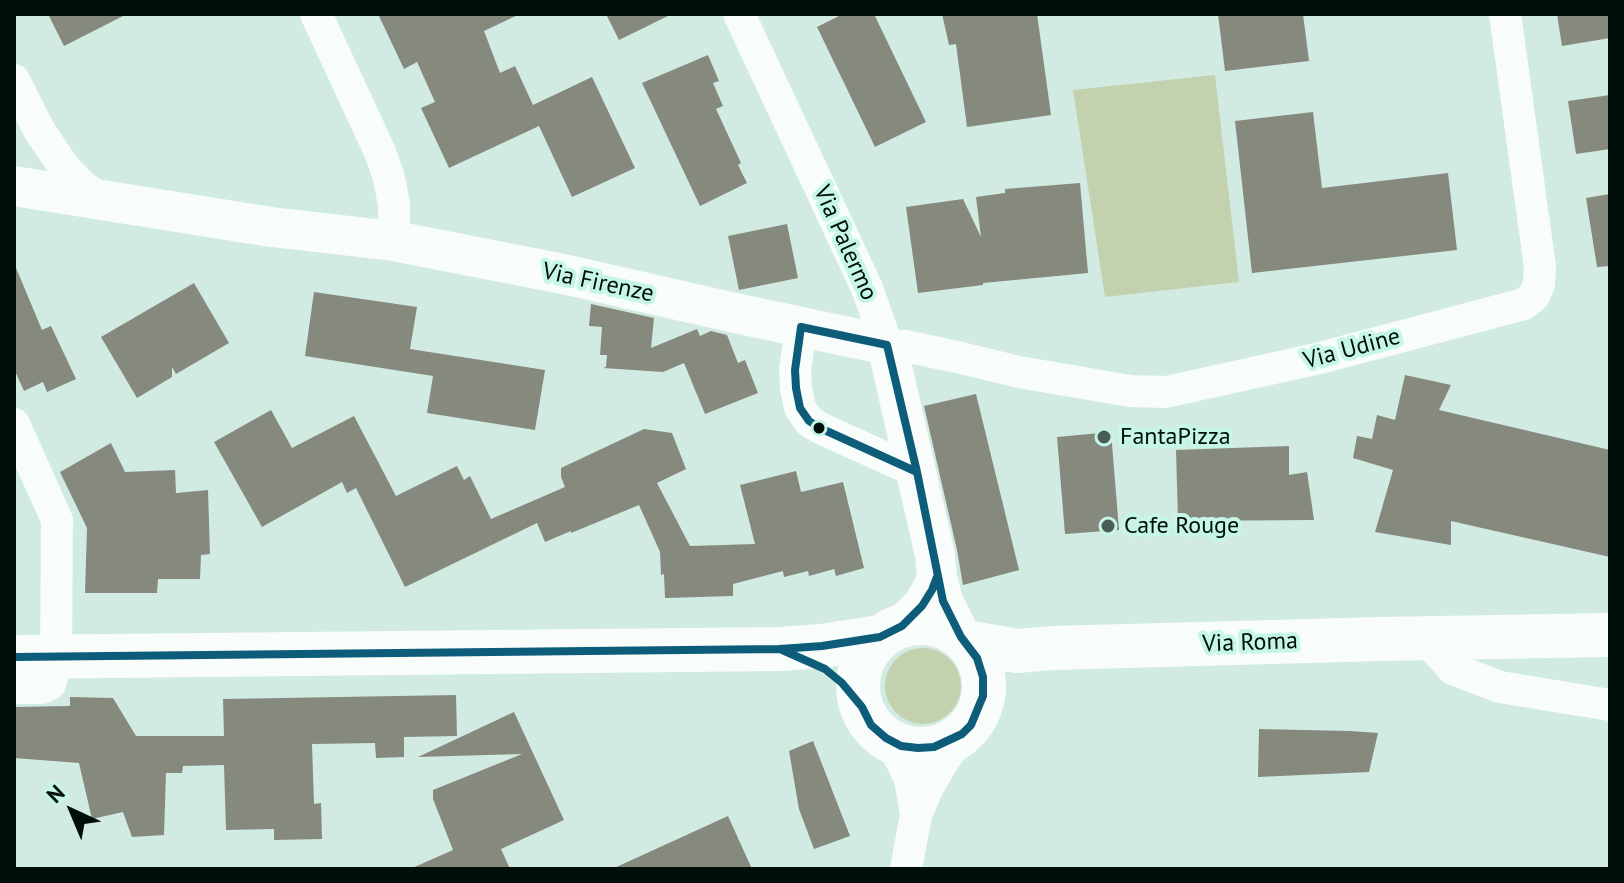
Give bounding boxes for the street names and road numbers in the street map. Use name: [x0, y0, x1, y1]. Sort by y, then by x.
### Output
street label: Via Palermo: [807, 181, 883, 305]
street label: Via Firenze: [540, 257, 656, 309]
street label: Via Udine: [1301, 322, 1403, 376]
street label: Via Roma: [1202, 627, 1298, 659]

